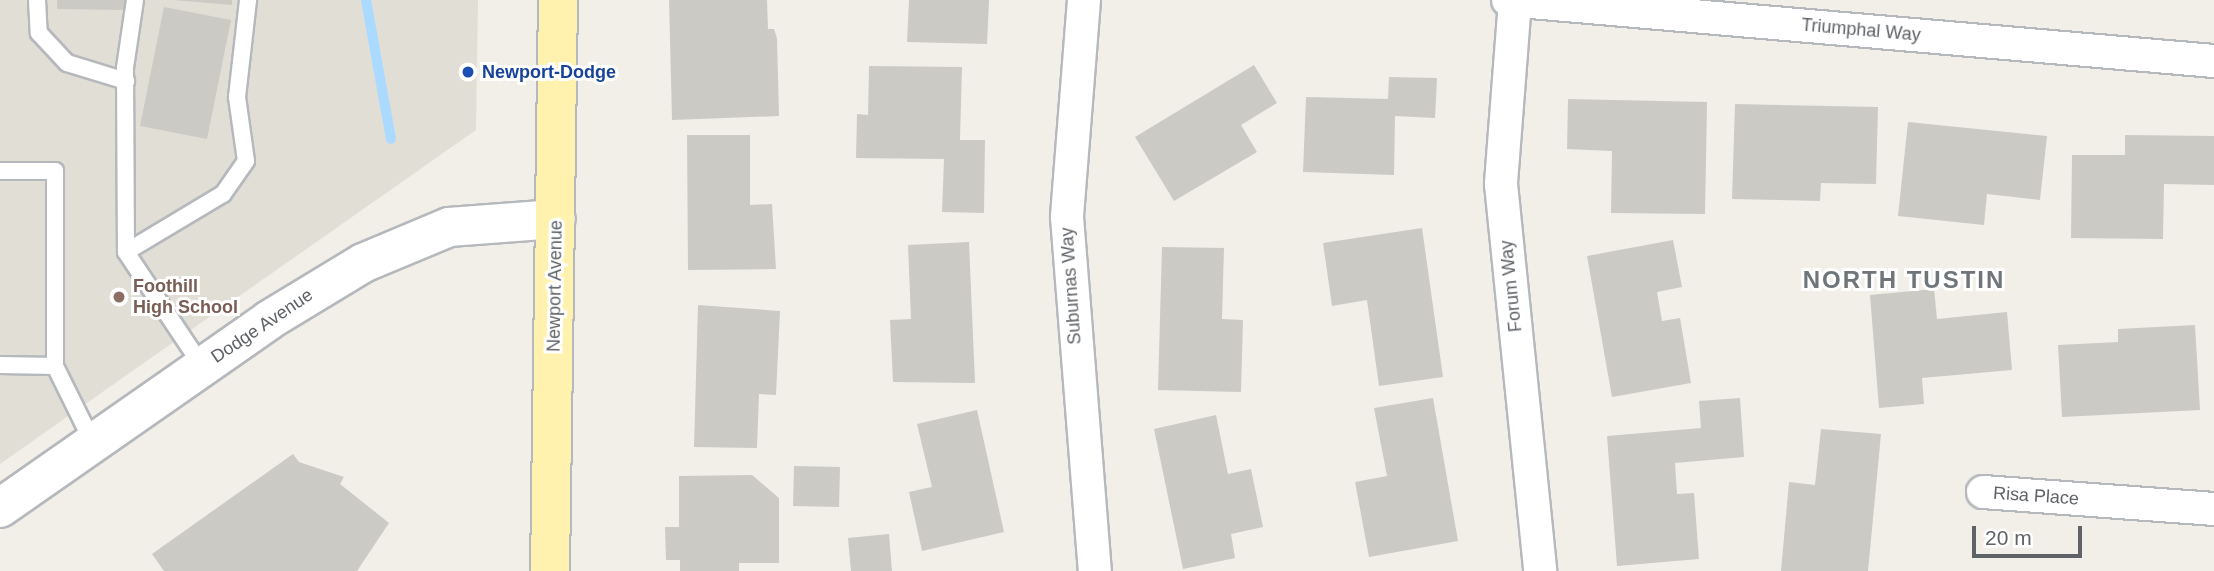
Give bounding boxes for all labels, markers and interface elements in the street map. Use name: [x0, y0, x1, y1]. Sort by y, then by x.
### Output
street label: Triumphal Way: [1800, 14, 1922, 46]
place label: Newport-Dodge: [482, 61, 616, 83]
marker: Newport-Dodge: [460, 64, 476, 80]
street label: Newport Avenue: [543, 219, 567, 353]
street label: Suburnas Way: [1056, 227, 1086, 345]
street label: Forum Way: [1495, 239, 1527, 333]
district label: NORTH TUSTIN: [1804, 266, 2004, 294]
place label: Foothill High School: [133, 276, 238, 318]
street label: Dodge Avenue: [207, 284, 317, 368]
marker: Foothill High School: [111, 289, 127, 305]
street label: Risa Place: [1992, 482, 2080, 510]
scale bar: [1976, 512, 2086, 556]
text: 20 m: [1985, 526, 2032, 549]

